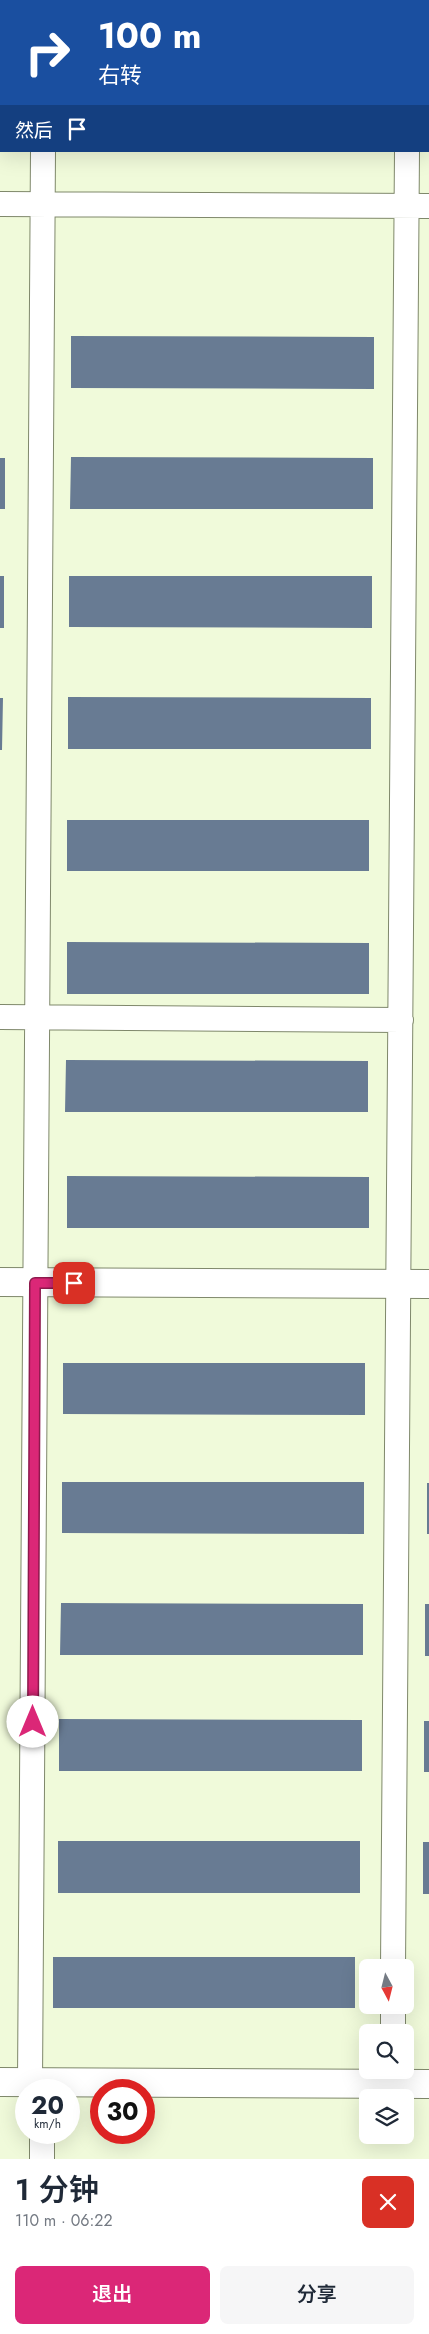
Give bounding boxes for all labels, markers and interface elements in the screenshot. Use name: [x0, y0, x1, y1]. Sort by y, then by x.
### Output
text: 100 m: [98, 11, 201, 61]
icon: right: [15, 20, 80, 85]
text: 右转: [98, 59, 142, 91]
icon: arrive: [63, 115, 91, 143]
text: 然后: [15, 117, 53, 144]
pin: [53, 1262, 95, 1304]
icon: arrive: [60, 1269, 88, 1297]
position arrow: [6, 1695, 58, 1747]
north arrow: [359, 1959, 414, 2014]
map controls: [359, 1959, 414, 2144]
button: search: [359, 2024, 414, 2079]
speed limit sign: 30: [90, 2079, 155, 2144]
text: 20: [31, 2087, 64, 2123]
button: layers: [359, 2089, 414, 2144]
text: km/h: [34, 2115, 61, 2133]
text: 1 分钟: [15, 2168, 99, 2211]
button: close: [362, 2176, 414, 2228]
text: 110 m · 06:22: [15, 2209, 113, 2232]
button: 退出: [15, 2266, 210, 2324]
button: 分享: [220, 2266, 414, 2324]

